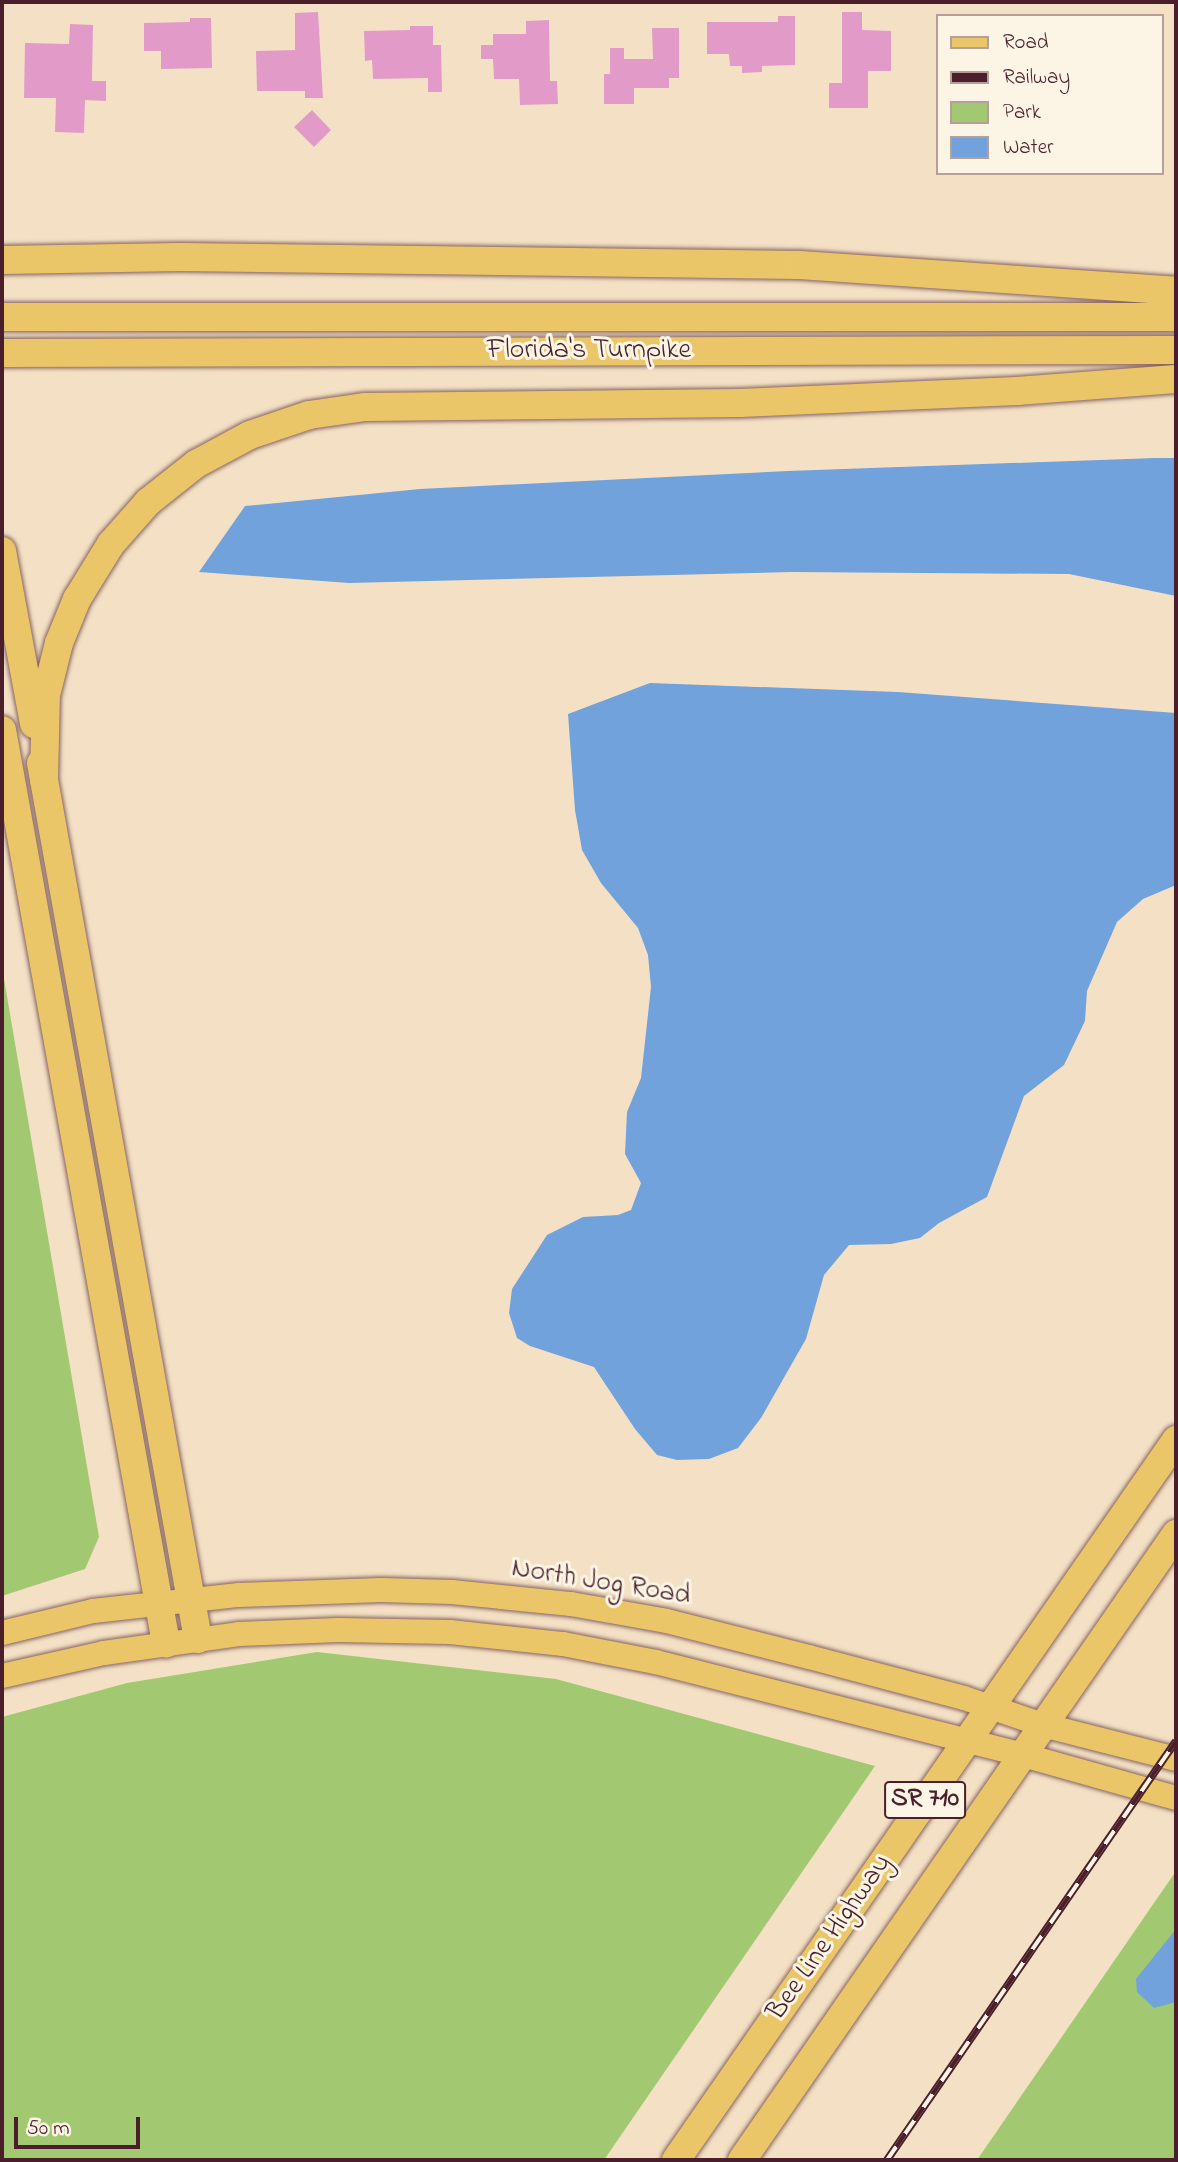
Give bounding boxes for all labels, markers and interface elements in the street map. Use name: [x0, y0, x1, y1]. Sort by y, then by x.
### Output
legend: [936, 14, 1164, 175]
text: Road: [1003, 28, 1049, 58]
text: Railway: [1003, 63, 1070, 93]
text: Park: [1003, 98, 1041, 128]
text: Water: [1003, 133, 1054, 163]
street label: Florida's Turnpike: [487, 334, 691, 368]
street label: North Jog Road: [509, 1552, 693, 1614]
road number: SR 710: [883, 1778, 967, 1823]
street label: Bee Line Highway: [760, 1849, 900, 2027]
scale bar: [18, 2102, 144, 2146]
text: 50 m: [27, 2114, 70, 2144]

